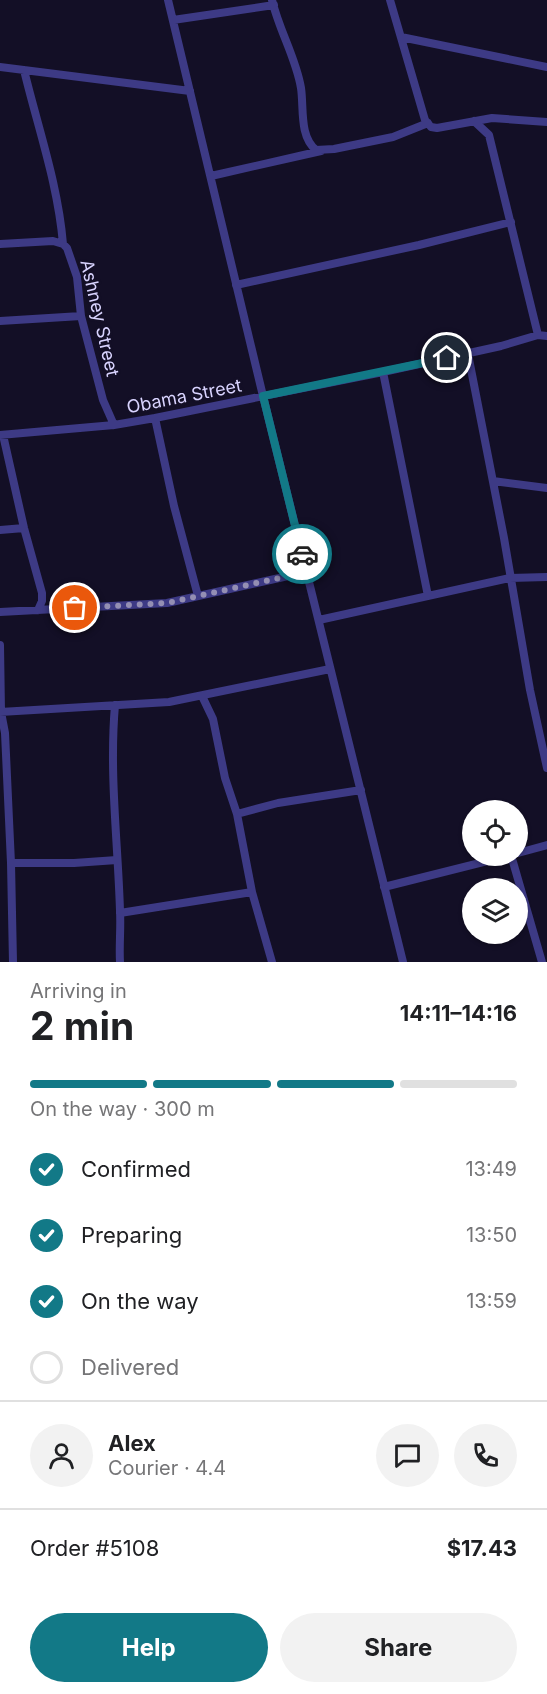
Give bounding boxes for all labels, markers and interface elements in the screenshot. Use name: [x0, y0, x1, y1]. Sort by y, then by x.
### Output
street label: Ashney Street: [76, 258, 124, 379]
pin: [421, 332, 472, 383]
icon: home: [430, 341, 463, 374]
street label: Obama Street: [125, 375, 243, 417]
courier: [272, 524, 332, 584]
icon: car: [286, 538, 319, 571]
pin: [49, 582, 100, 633]
icon: bag: [58, 591, 91, 624]
map controls: [462, 800, 528, 944]
button: locate: [462, 800, 528, 866]
button: layers: [462, 878, 528, 944]
text: Arriving in: [30, 979, 127, 1003]
text: 14:11–14:16: [400, 1000, 517, 1026]
text: 2 min: [30, 1002, 134, 1049]
text: On the way · 300 m: [30, 1097, 215, 1121]
icon: check: [30, 1153, 63, 1186]
text: Confirmed: [81, 1156, 191, 1182]
text: 13:49: [465, 1157, 517, 1181]
icon: check: [30, 1219, 63, 1252]
text: Preparing: [81, 1222, 182, 1248]
text: 13:50: [466, 1223, 517, 1247]
icon: check: [30, 1285, 63, 1318]
text: On the way: [81, 1288, 199, 1314]
text: 13:59: [466, 1289, 517, 1313]
text: Delivered: [81, 1354, 179, 1380]
button: person: [30, 1424, 93, 1487]
button: chat: [376, 1424, 439, 1487]
button: phone: [454, 1424, 517, 1487]
text: Alex: [108, 1430, 156, 1456]
text: Courier · 4.4: [108, 1456, 226, 1480]
text: Order #5108: [30, 1535, 159, 1561]
text: $17.43: [447, 1535, 517, 1561]
button: Help: [30, 1613, 268, 1682]
button: Share: [280, 1613, 517, 1682]

